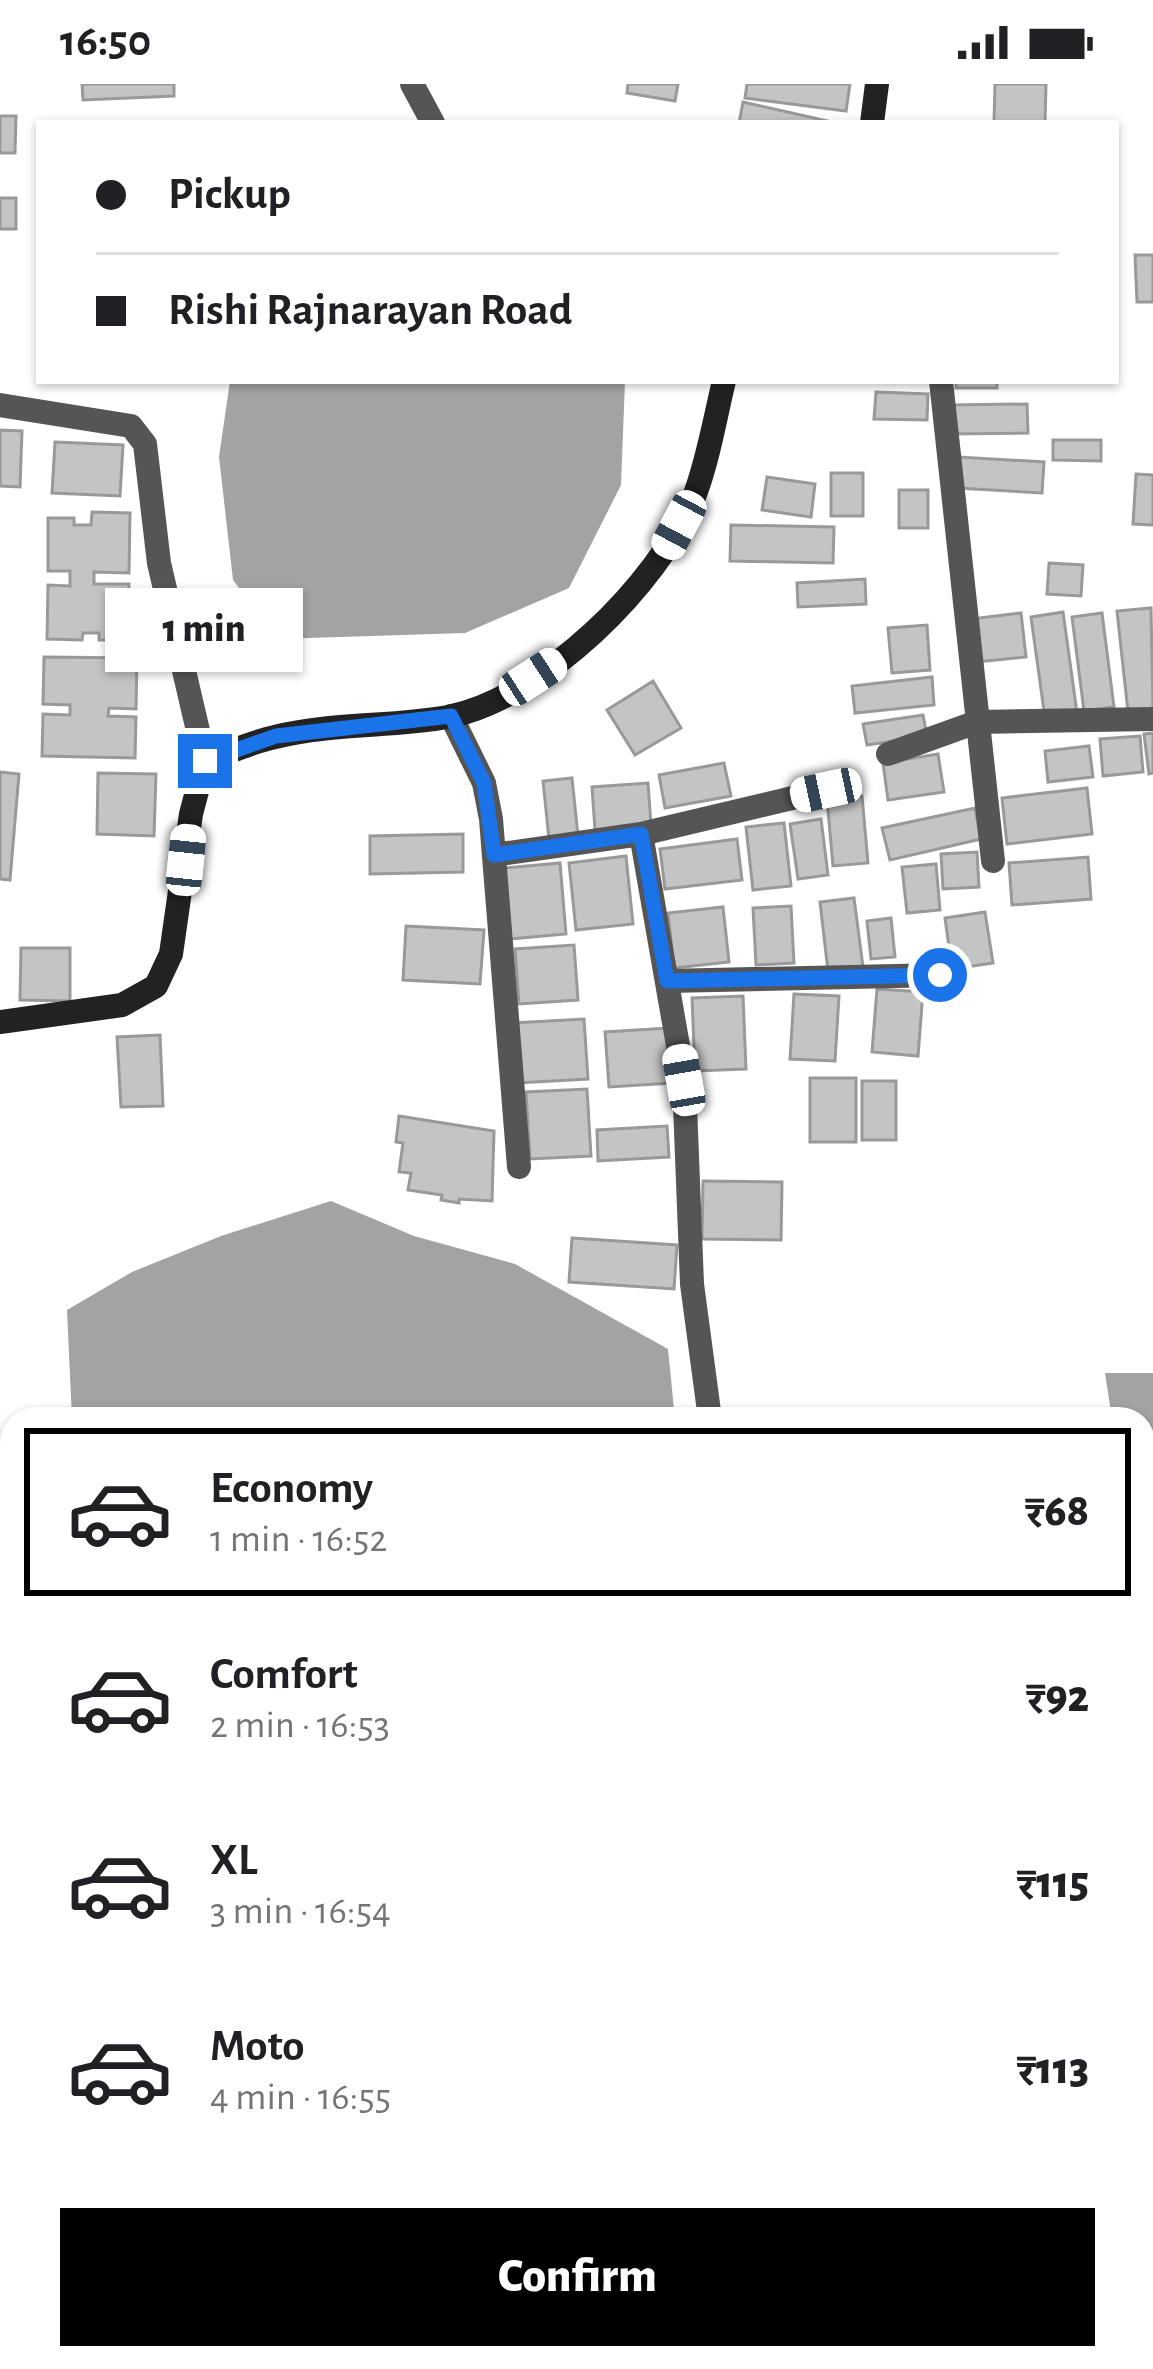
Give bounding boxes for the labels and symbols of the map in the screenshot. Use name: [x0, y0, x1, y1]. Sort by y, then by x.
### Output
car: [646, 485, 712, 565]
callout: 1 min: [106, 587, 304, 671]
car: [493, 642, 573, 712]
route end: [178, 734, 232, 788]
car: [787, 765, 865, 815]
car: [164, 822, 208, 898]
route start: [913, 948, 967, 1002]
car: [660, 1041, 708, 1119]

